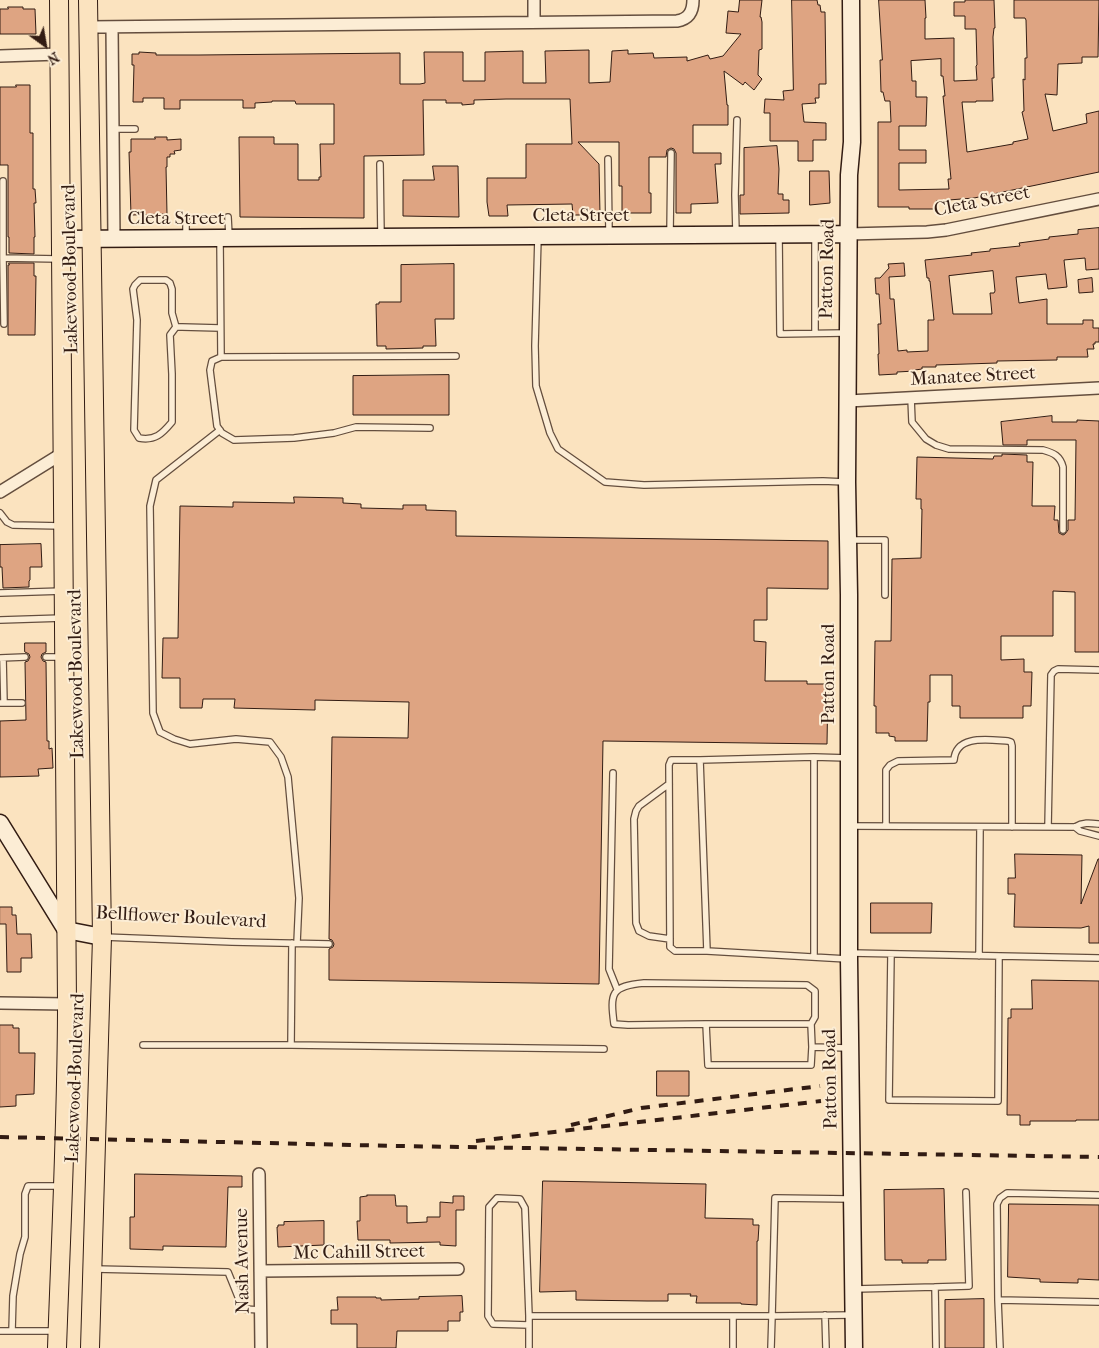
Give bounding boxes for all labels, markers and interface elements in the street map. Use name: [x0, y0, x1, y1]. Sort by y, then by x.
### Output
north arrow: [20, 20, 70, 70]
text: N: [44, 48, 62, 68]
street label: Cleta Street: [932, 182, 1032, 222]
street label: Lakewood Boulevard: [58, 184, 84, 354]
street label: Cleta Street: [532, 205, 630, 227]
street label: Cleta Street: [127, 208, 225, 230]
street label: Patton Road: [816, 219, 840, 319]
street label: Manatee Street: [910, 362, 1036, 392]
street label: Lakewood Boulevard: [64, 589, 90, 759]
street label: Patton Road: [818, 624, 840, 724]
street label: Bellflower Boulevard: [95, 902, 267, 934]
street label: Lakewood Boulevard: [62, 993, 90, 1163]
street label: Patton Road: [819, 1029, 843, 1129]
street label: Nash Avenue: [231, 1208, 255, 1314]
street label: Mc Cahill Street: [293, 1240, 425, 1266]

